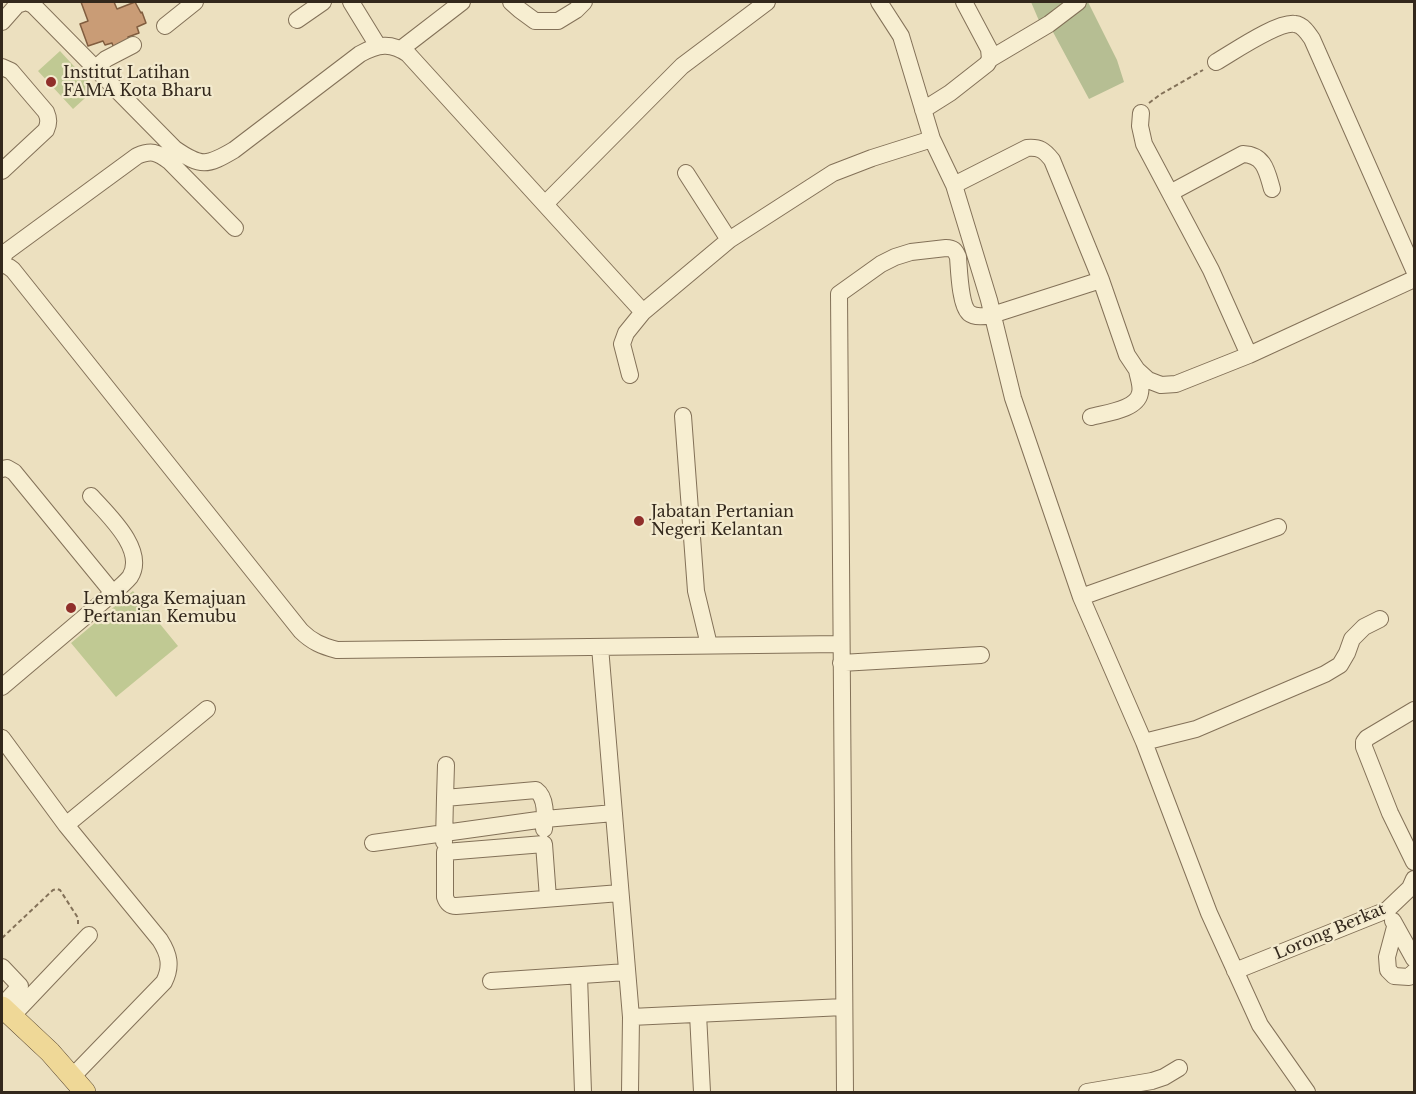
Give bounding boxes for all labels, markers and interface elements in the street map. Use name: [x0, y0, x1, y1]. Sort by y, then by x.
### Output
place label: Institut Latihan FAMA Kota Bharu: [63, 63, 212, 101]
marker: Institut Latihan FAMA Kota Bharu: [44, 75, 58, 89]
place label: Jabatan Pertanian Negeri Kelantan: [651, 502, 794, 540]
marker: Jabatan Pertanian Negeri Kelantan: [632, 514, 646, 528]
place label: Lembaga Kemajuan Pertanian Kemubu: [83, 589, 246, 627]
marker: Lembaga Kemajuan Pertanian Kemubu: [64, 601, 78, 615]
street label: Lorong Berkat: [1271, 900, 1389, 964]

